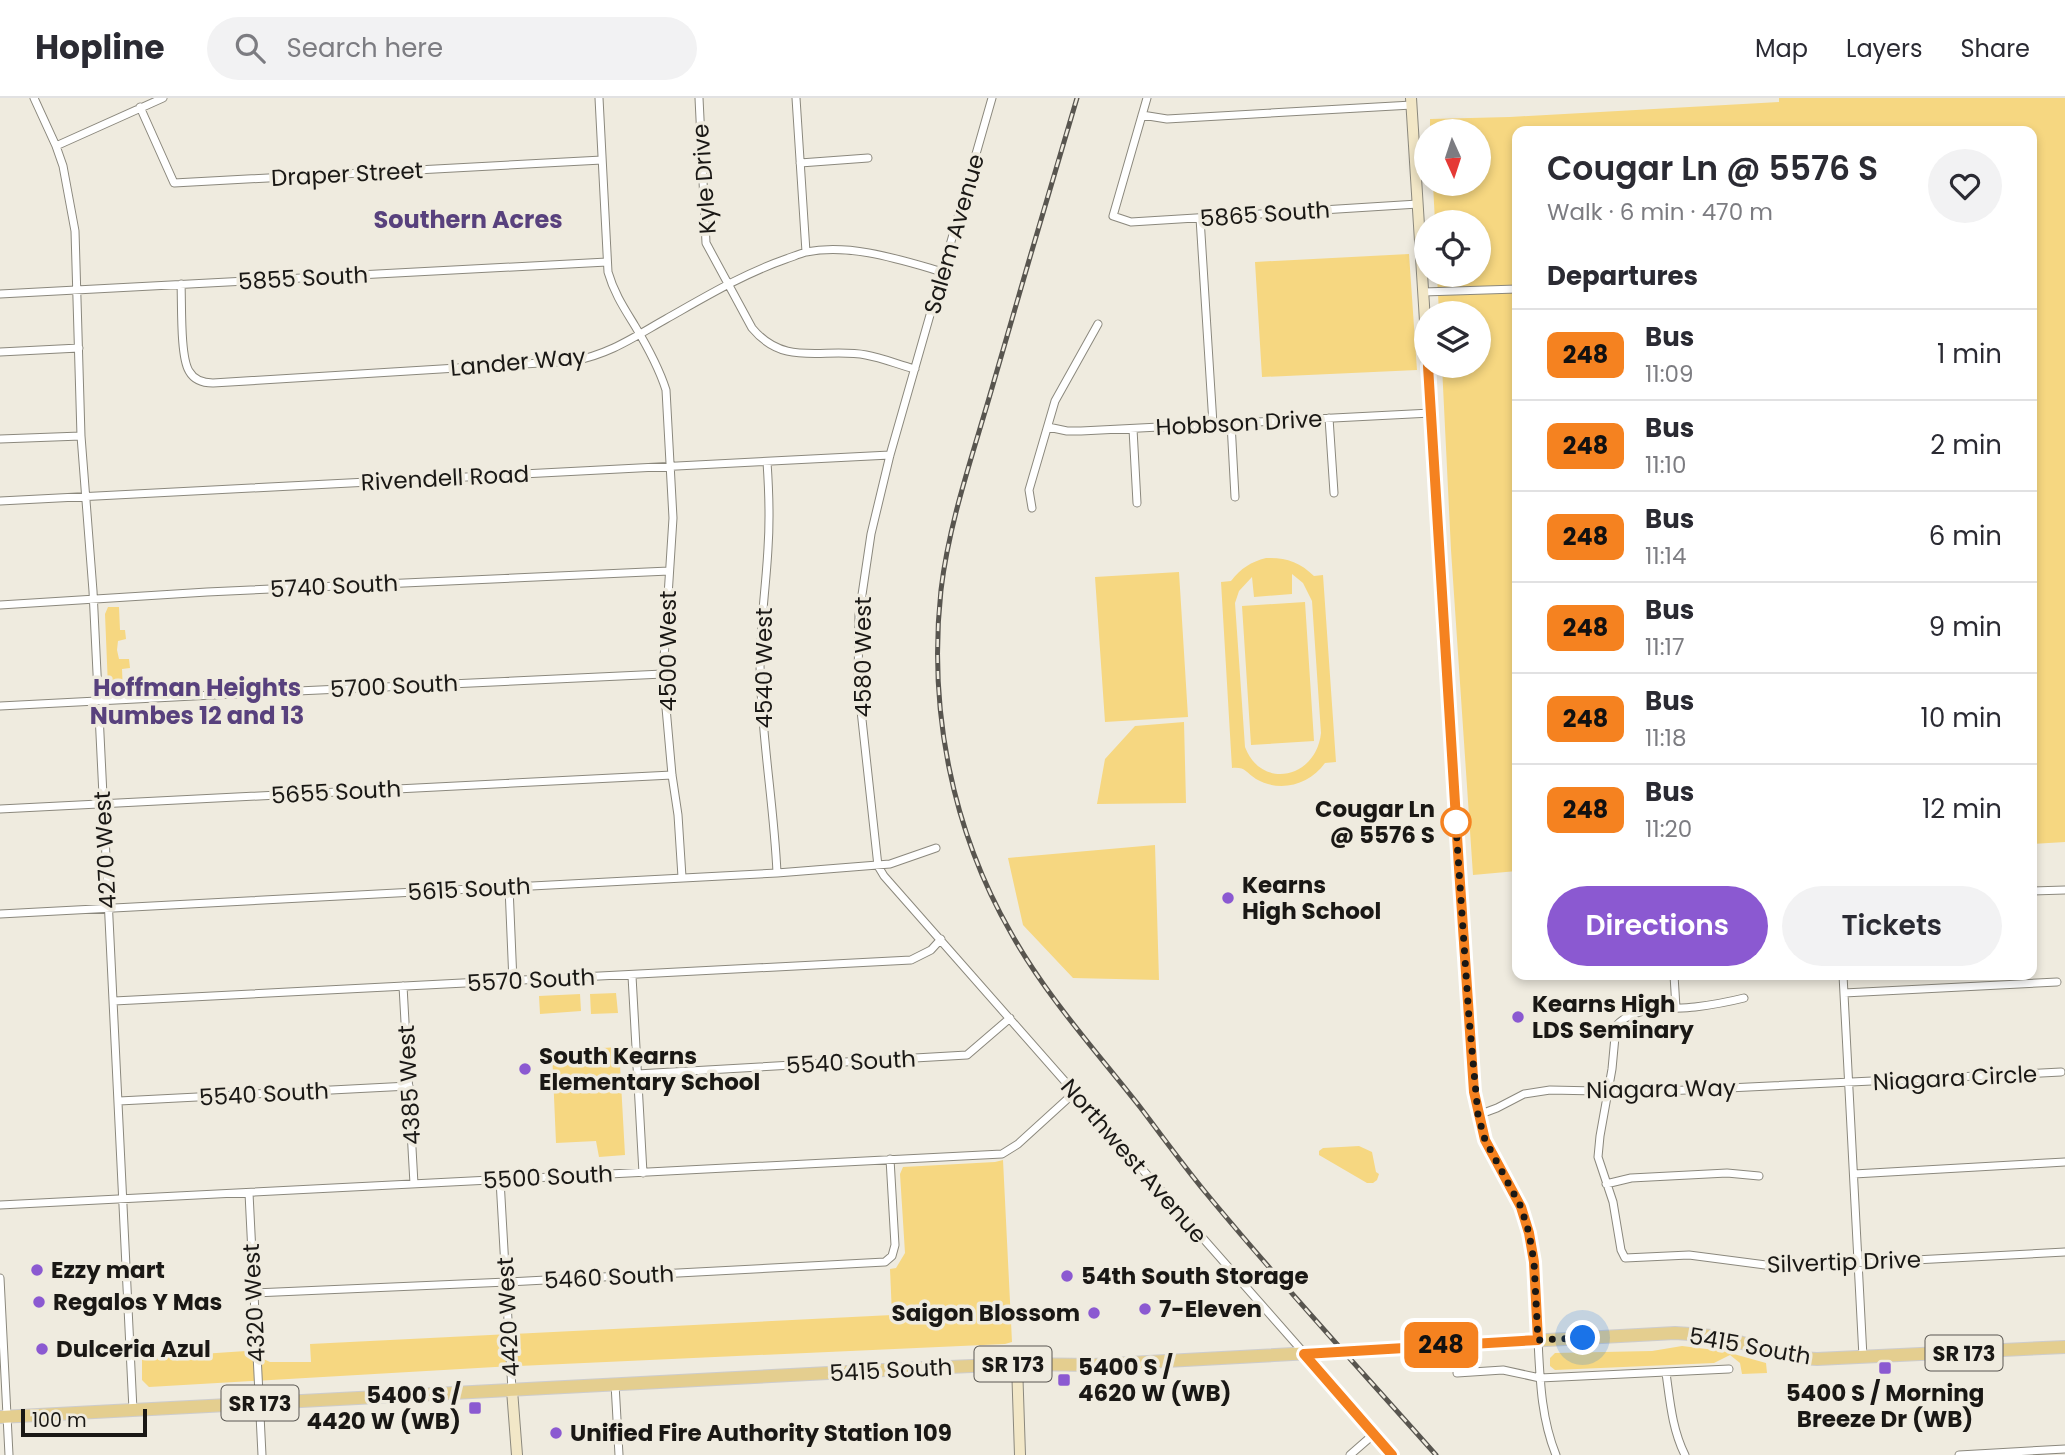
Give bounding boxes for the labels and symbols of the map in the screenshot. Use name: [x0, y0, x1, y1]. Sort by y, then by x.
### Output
north arrow: [1414, 119, 1491, 196]
street label: Kyle Drive: [684, 123, 724, 235]
street label: Salem Avenue: [916, 150, 992, 318]
street label: Draper Street: [270, 154, 424, 194]
street label: 5865 South: [1199, 193, 1331, 235]
district label: Southern Acres: [373, 203, 563, 236]
street label: 5855 South: [237, 259, 369, 297]
street label: Lander Way: [449, 340, 587, 384]
street label: Hobbson Drive: [1155, 403, 1323, 443]
street label: Rivendell Road: [360, 458, 530, 498]
street label: 5740 South: [269, 567, 399, 605]
street label: 4500 West: [652, 590, 684, 712]
street label: 4580 West: [847, 596, 879, 718]
street label: 4540 West: [748, 607, 780, 729]
street label: 5700 South: [329, 667, 459, 705]
district label: Hoffman Heights Numbes 12 and 13: [90, 671, 304, 732]
street label: 5655 South: [270, 773, 402, 811]
street label: 4270 West: [86, 790, 124, 910]
place label: Cougar Ln @ 5576 S: [1315, 793, 1435, 851]
marker: Cougar Ln @ 5576 S: [1441, 807, 1471, 837]
place label: Kearns High School: [1242, 869, 1381, 927]
street label: 5615 South: [407, 870, 531, 908]
marker: Kearns High School: [1220, 890, 1236, 906]
street label: 5570 South: [466, 961, 596, 999]
place label: Kearns High LDS Seminary: [1532, 988, 1694, 1046]
marker: Kearns High LDS Seminary: [1510, 1009, 1526, 1025]
street label: 4385 West: [390, 1024, 428, 1146]
place label: South Kearns Elementary School: [539, 1040, 760, 1098]
street label: 5540 South: [785, 1043, 917, 1081]
street label: Niagara Circle: [1872, 1058, 2038, 1098]
marker: South Kearns Elementary School: [517, 1061, 533, 1077]
street label: Northwest Avenue: [1054, 1072, 1214, 1250]
street label: Niagara Way: [1586, 1072, 1736, 1106]
street label: 5540 South: [198, 1075, 330, 1113]
street label: 5500 South: [482, 1158, 614, 1196]
street label: 4320 West: [235, 1243, 273, 1363]
street label: Silvertip Drive: [1767, 1243, 1921, 1281]
place label: Ezzy mart: [51, 1254, 165, 1286]
street label: 4420 West: [489, 1256, 527, 1378]
street label: 5460 South: [543, 1258, 675, 1296]
place label: 54th South Storage: [1081, 1260, 1309, 1292]
marker: Ezzy mart: [29, 1262, 45, 1278]
marker: 54th South Storage: [1059, 1268, 1075, 1284]
place label: Regalos Y Mas: [53, 1286, 222, 1318]
place label: 7-Eleven: [1159, 1293, 1262, 1325]
marker: Regalos Y Mas: [31, 1294, 47, 1310]
place label: Saigon Blossom: [892, 1297, 1080, 1329]
marker: 7-Eleven: [1137, 1301, 1153, 1317]
marker: Saigon Blossom: [1086, 1305, 1102, 1321]
your location: [1565, 1320, 1600, 1355]
street label: 5415 South: [1687, 1320, 1813, 1372]
line badge: 248: [1401, 1322, 1481, 1368]
place label: Dulceria Azul: [56, 1333, 211, 1365]
road number: SR 173: [1926, 1336, 2002, 1370]
marker: Dulceria Azul: [34, 1341, 50, 1357]
road number: SR 173: [974, 1346, 1052, 1382]
street label: 5415 South: [829, 1351, 953, 1389]
place label: 5400 S / 4620 W (WB): [1078, 1351, 1232, 1409]
marker: 5400 S / Morning Breeze Dr (WB): [1877, 1360, 1893, 1376]
marker: 5400 S / 4620 W (WB): [1056, 1372, 1072, 1388]
place label: 5400 S / Morning Breeze Dr (WB): [1786, 1377, 1984, 1435]
place label: 5400 S / 4420 W (WB): [306, 1379, 462, 1437]
road number: SR 173: [222, 1386, 298, 1420]
marker: 5400 S / 4420 W (WB): [467, 1400, 483, 1416]
scale bar: [21, 1406, 147, 1438]
place label: Unified Fire Authority Station 109: [570, 1417, 952, 1449]
marker: Unified Fire Authority Station 109: [548, 1425, 564, 1441]

